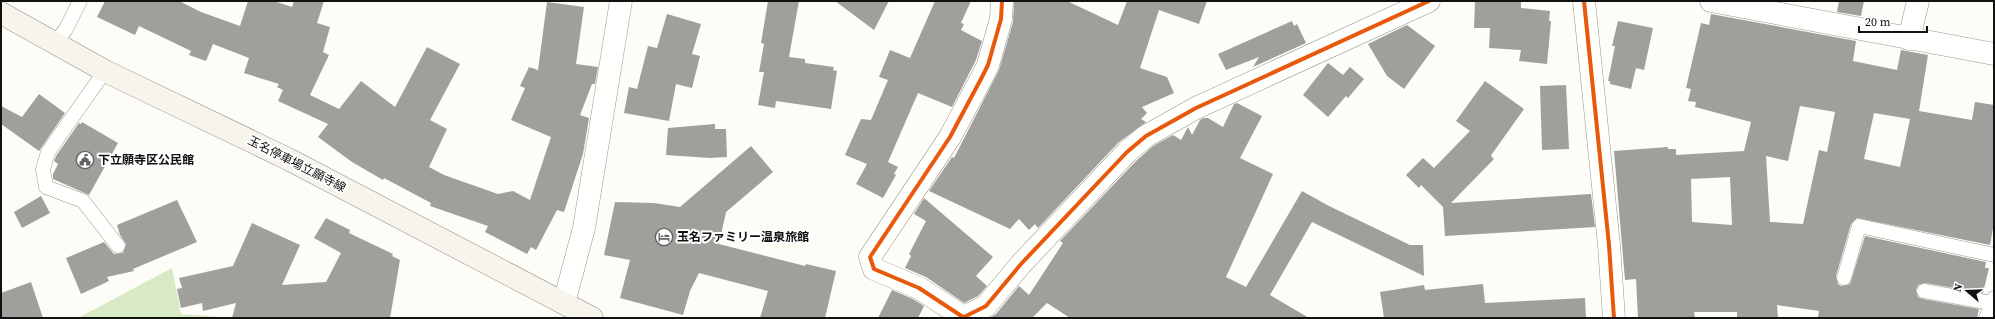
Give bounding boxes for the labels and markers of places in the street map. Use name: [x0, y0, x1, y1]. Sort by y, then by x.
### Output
public building icon: 下立願寺区公民館: [75, 150, 95, 170]
place label: 下立願寺区公民館: [98, 152, 194, 168]
hotel icon: 玉名ファミリー温泉旅館: [654, 227, 674, 247]
place label: 玉名ファミリー温泉旅館: [677, 229, 809, 245]

